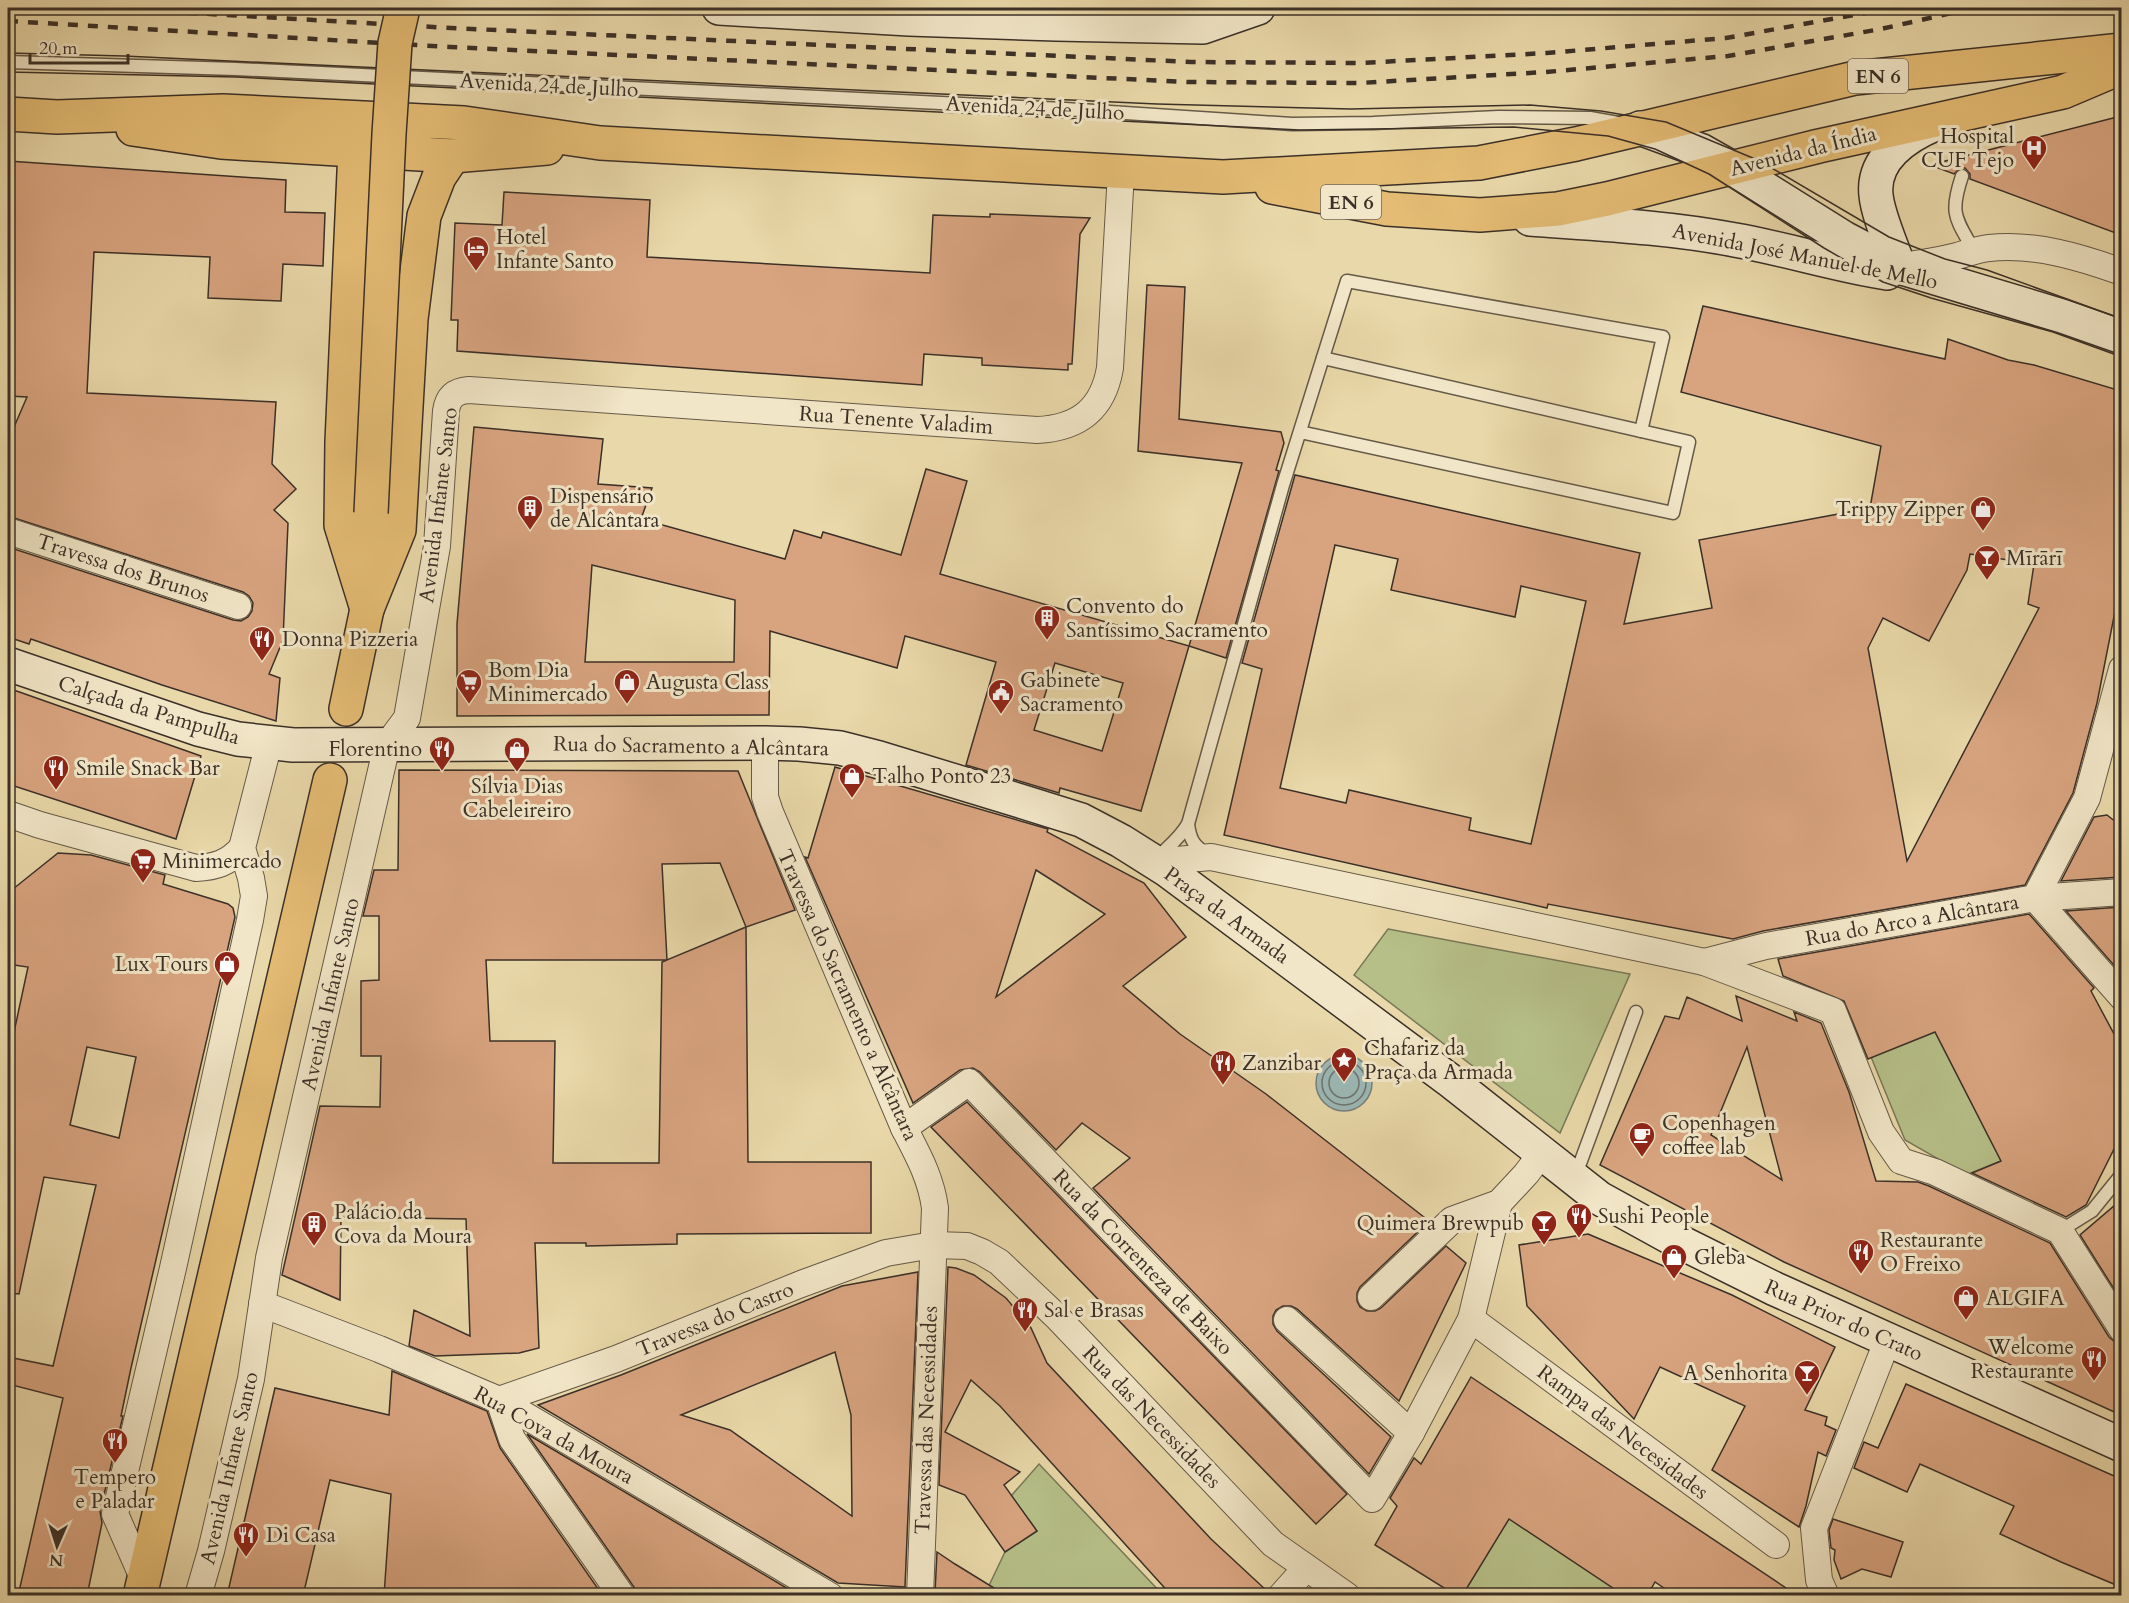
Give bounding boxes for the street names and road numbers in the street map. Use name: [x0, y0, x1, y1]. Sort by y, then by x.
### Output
road number: EN 6: [1848, 59, 1908, 93]
street label: Avenida 24 de Julho: [459, 66, 639, 105]
street label: Avenida 24 de Julho: [945, 89, 1125, 128]
street label: Avenida da Índia: [1727, 119, 1879, 184]
road number: EN 6: [1321, 185, 1381, 219]
street label: Avenida José Manuel de Mello: [1670, 216, 1940, 296]
street label: Rua Tenente Valadim: [798, 399, 994, 442]
street label: Avenida Infante Santo: [412, 406, 465, 604]
street label: Travessa dos Brunos: [33, 527, 213, 610]
street label: Calçada da Pampulha: [54, 669, 243, 752]
street label: Rua do Sacramento a Alcântara: [553, 730, 829, 763]
street label: Travessa do Sacramento a Alcântara: [770, 845, 925, 1145]
street label: Praça da Armada: [1158, 860, 1296, 971]
street label: Rua do Arco a Alcântara: [1803, 887, 2021, 954]
street label: Avenida Infante Santo: [294, 895, 367, 1093]
street label: Rua da Correnteza de Baixo: [1046, 1163, 1239, 1362]
street label: Rua Prior do Crato: [1760, 1273, 1928, 1368]
street label: Travessa do Castro: [632, 1275, 798, 1364]
street label: Travessa das Necessidades: [908, 1305, 945, 1535]
street label: Rua das Necessidades: [1076, 1340, 1227, 1495]
street label: Rampa das Necesidades: [1531, 1358, 1714, 1506]
street label: Avenida Infante Santo: [193, 1369, 266, 1567]
street label: Rua Cova da Moura: [469, 1379, 639, 1491]

